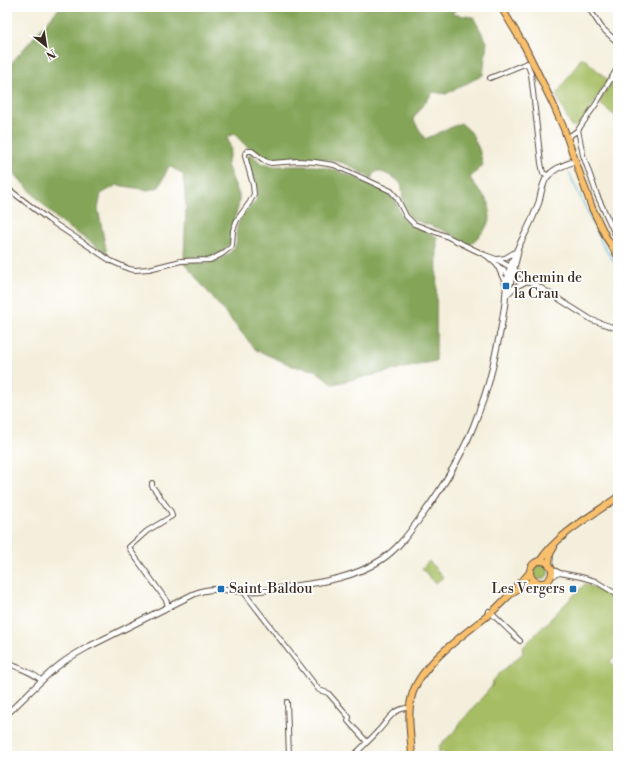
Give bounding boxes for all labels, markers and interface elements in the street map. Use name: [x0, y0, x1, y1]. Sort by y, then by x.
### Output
north arrow: [26, 26, 66, 66]
text: N: [43, 46, 58, 62]
place label: Chemin de la Crau: [514, 269, 582, 303]
marker: Chemin de la Crau: [501, 281, 511, 291]
place label: Saint-Baldou: [229, 580, 312, 598]
place label: Les Vergers: [491, 580, 565, 598]
marker: Saint-Baldou: [216, 584, 226, 594]
marker: Les Vergers: [568, 584, 578, 594]

